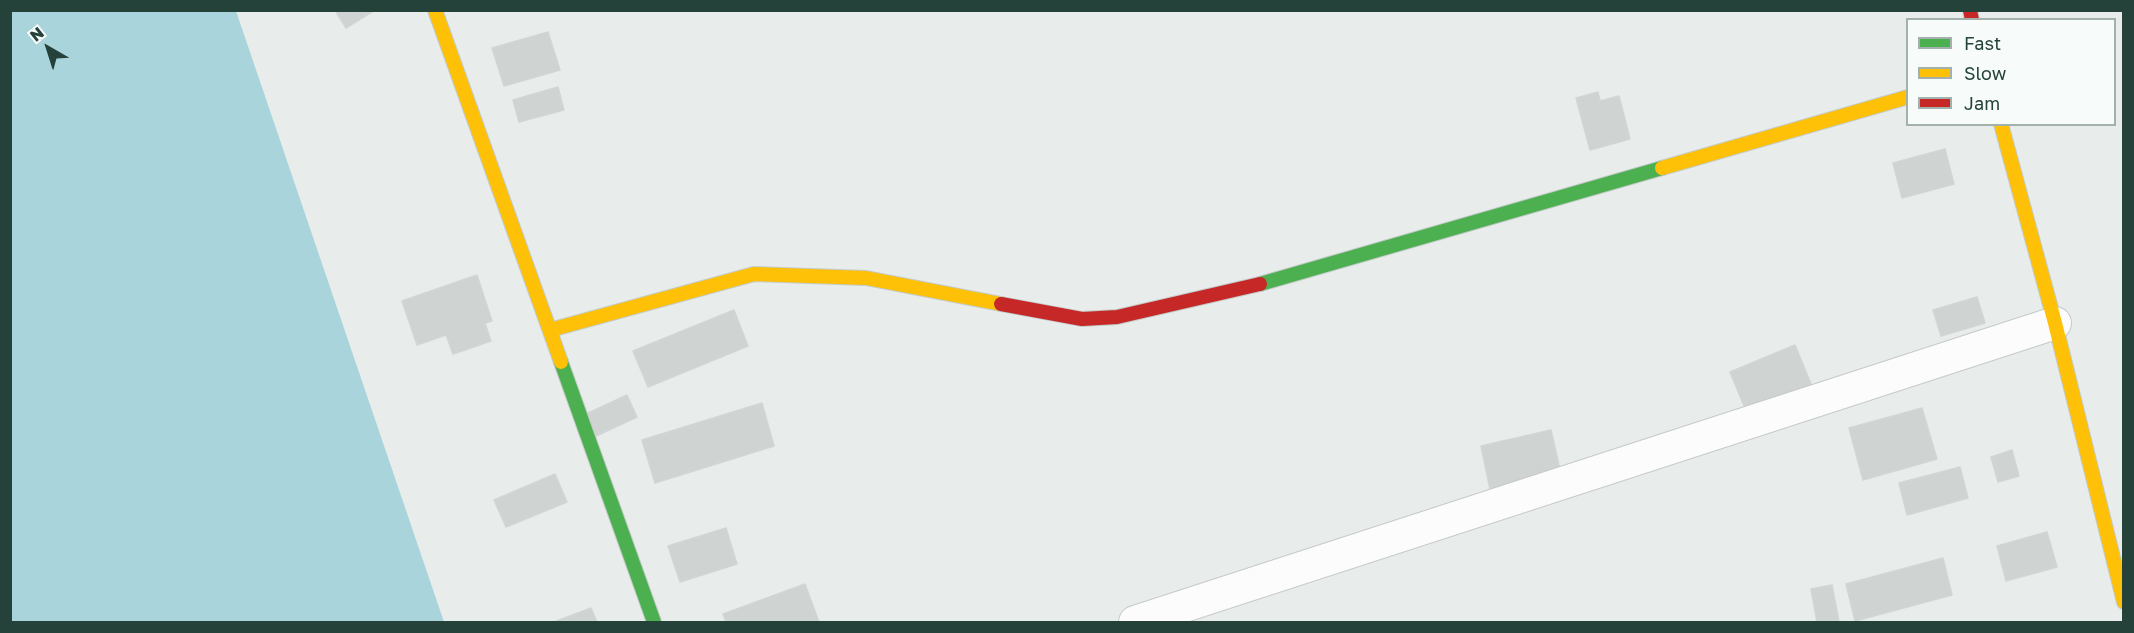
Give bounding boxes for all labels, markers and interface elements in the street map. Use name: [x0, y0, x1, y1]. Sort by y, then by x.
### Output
north arrow: [18, 18, 78, 78]
legend: [1906, 18, 2116, 126]
text: N: [26, 22, 48, 46]
text: Fast: [1964, 32, 2001, 54]
text: Slow: [1964, 62, 2006, 84]
text: Jam: [1964, 92, 2000, 114]

